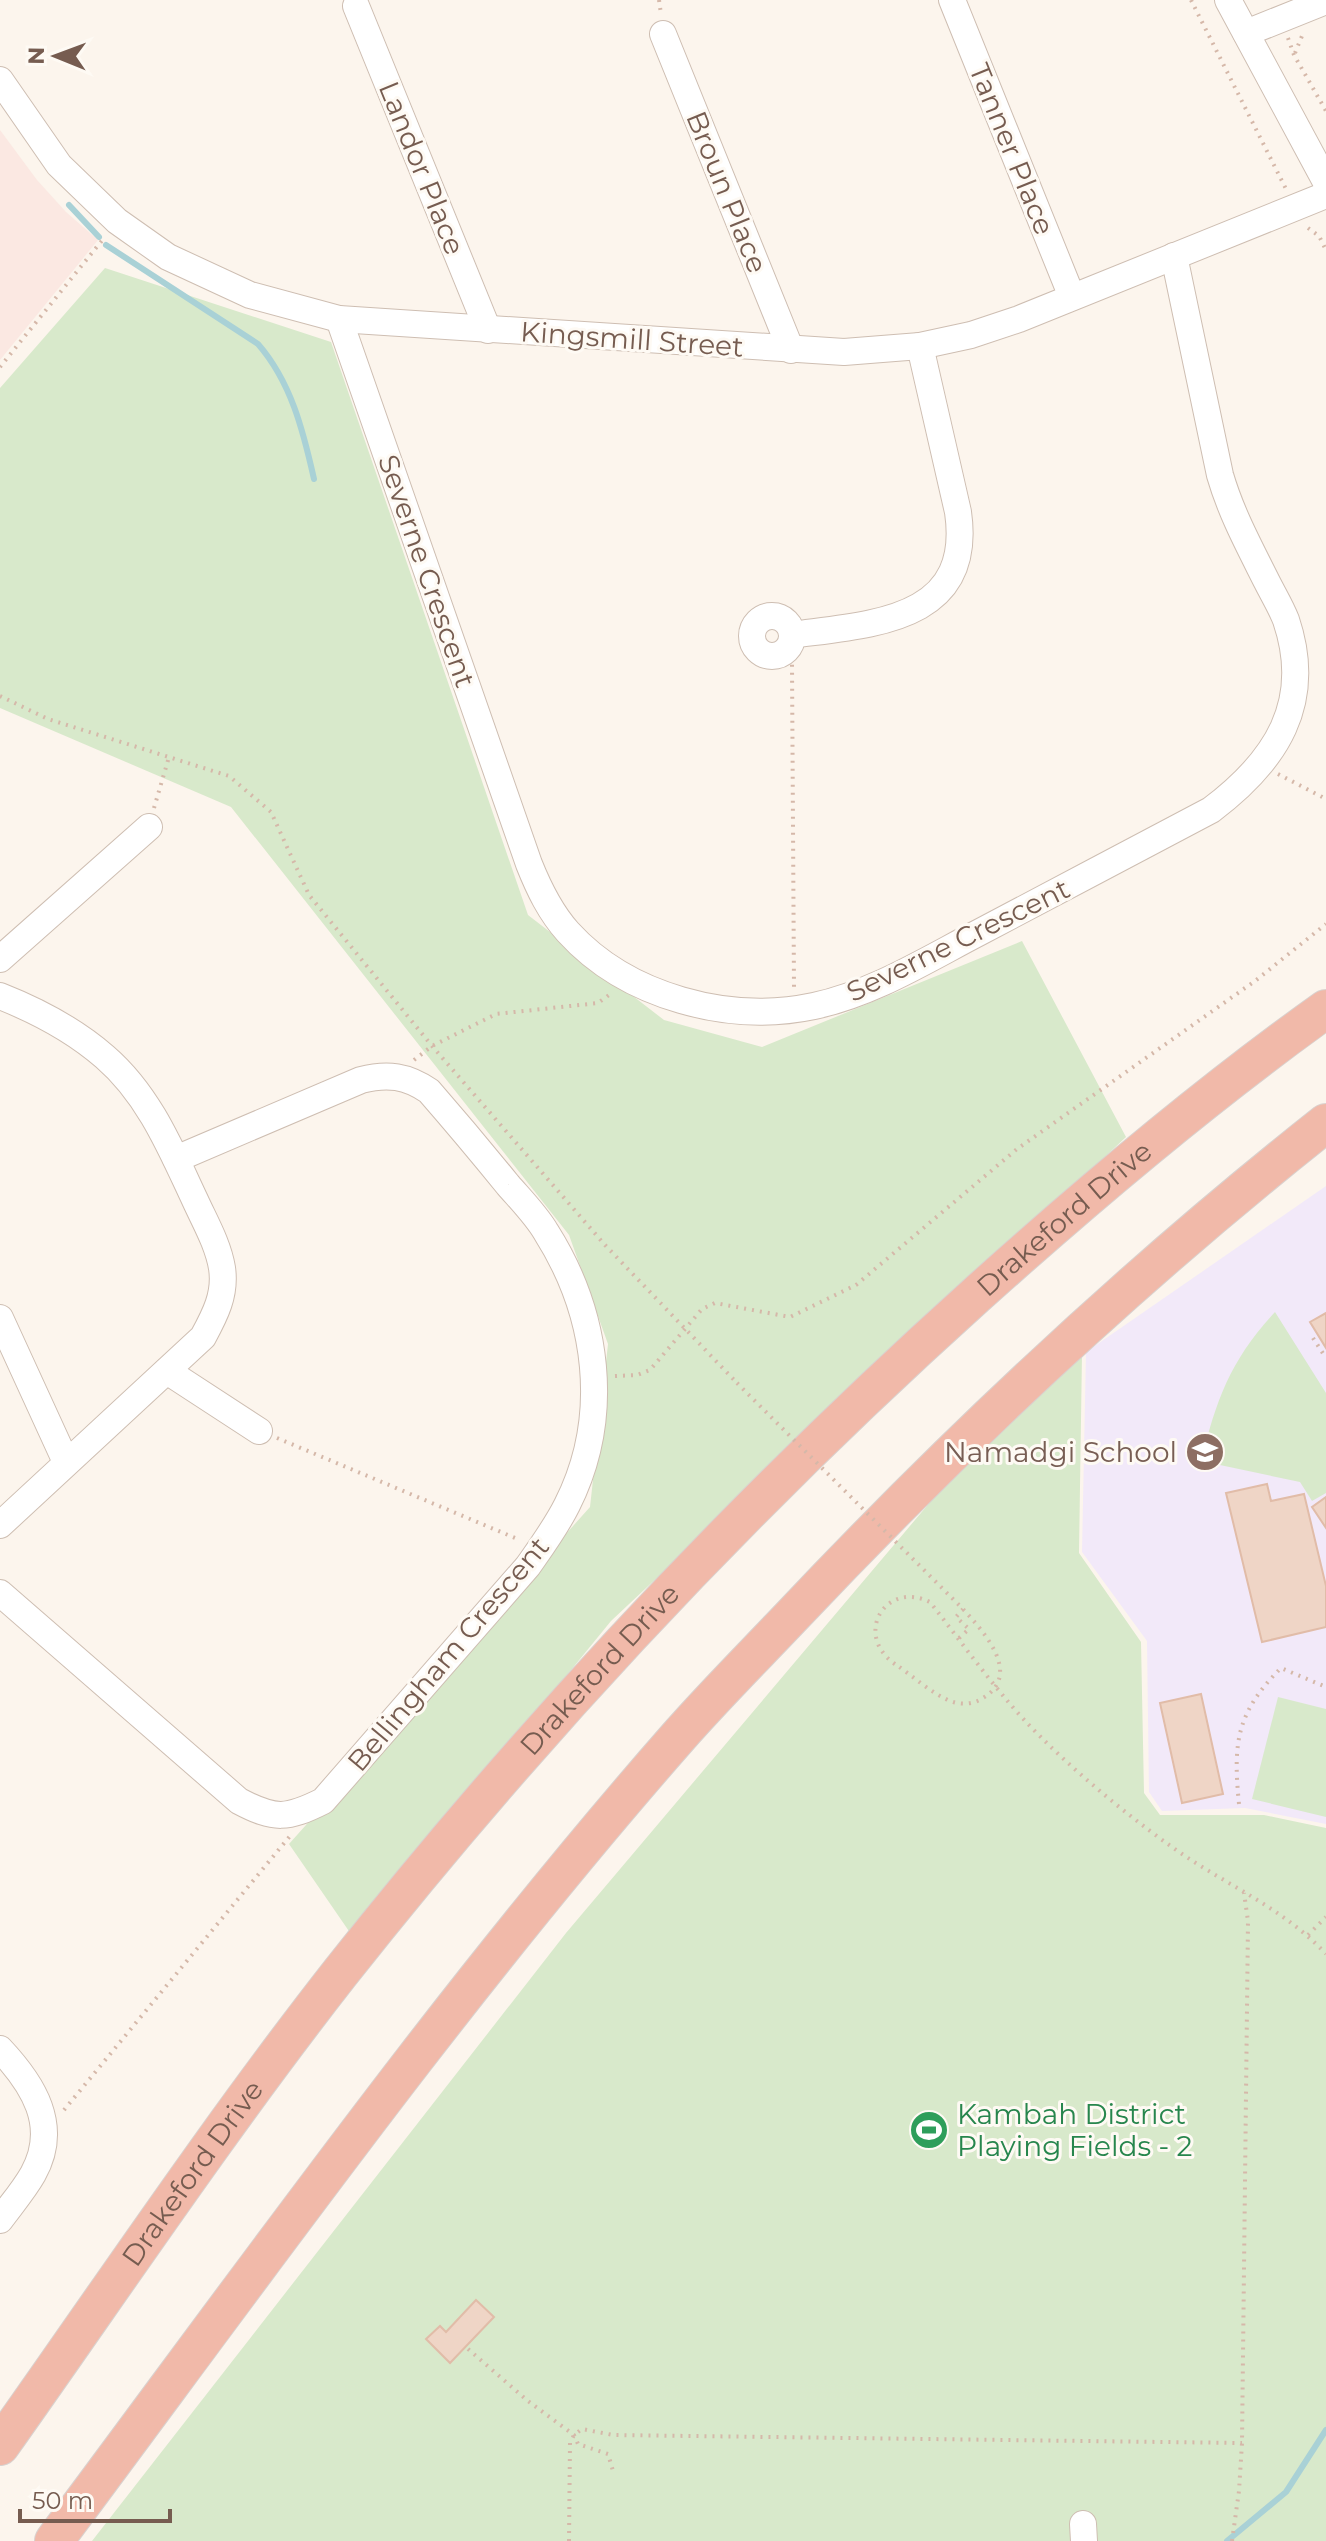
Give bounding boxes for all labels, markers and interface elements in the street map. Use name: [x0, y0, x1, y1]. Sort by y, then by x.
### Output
north arrow: [16, 16, 96, 96]
text: N: [23, 47, 50, 65]
street label: Tanner Place: [962, 58, 1062, 240]
street label: Landor Place: [372, 76, 472, 260]
street label: Broun Place: [679, 106, 775, 278]
street label: Kingsmill Street: [519, 314, 745, 364]
street label: Severne Crescent: [371, 450, 483, 692]
street label: Severne Crescent: [841, 871, 1075, 1009]
street label: Drakeford Drive: [970, 1134, 1158, 1303]
school or university icon: Namadgi School: [1184, 1431, 1226, 1473]
place label: Namadgi School: [944, 1435, 1177, 1469]
street label: Bellingham Crescent: [340, 1530, 556, 1778]
street label: Drakeford Drive: [513, 1577, 686, 1762]
street label: Drakeford Drive: [114, 2073, 270, 2272]
place label: Kambah District Playing Fields - 2: [957, 2097, 1192, 2163]
sports icon: Kambah District Playing Fields - 2: [908, 2109, 950, 2151]
scale bar: [20, 2473, 170, 2523]
text: 50 m: [32, 2486, 93, 2515]

